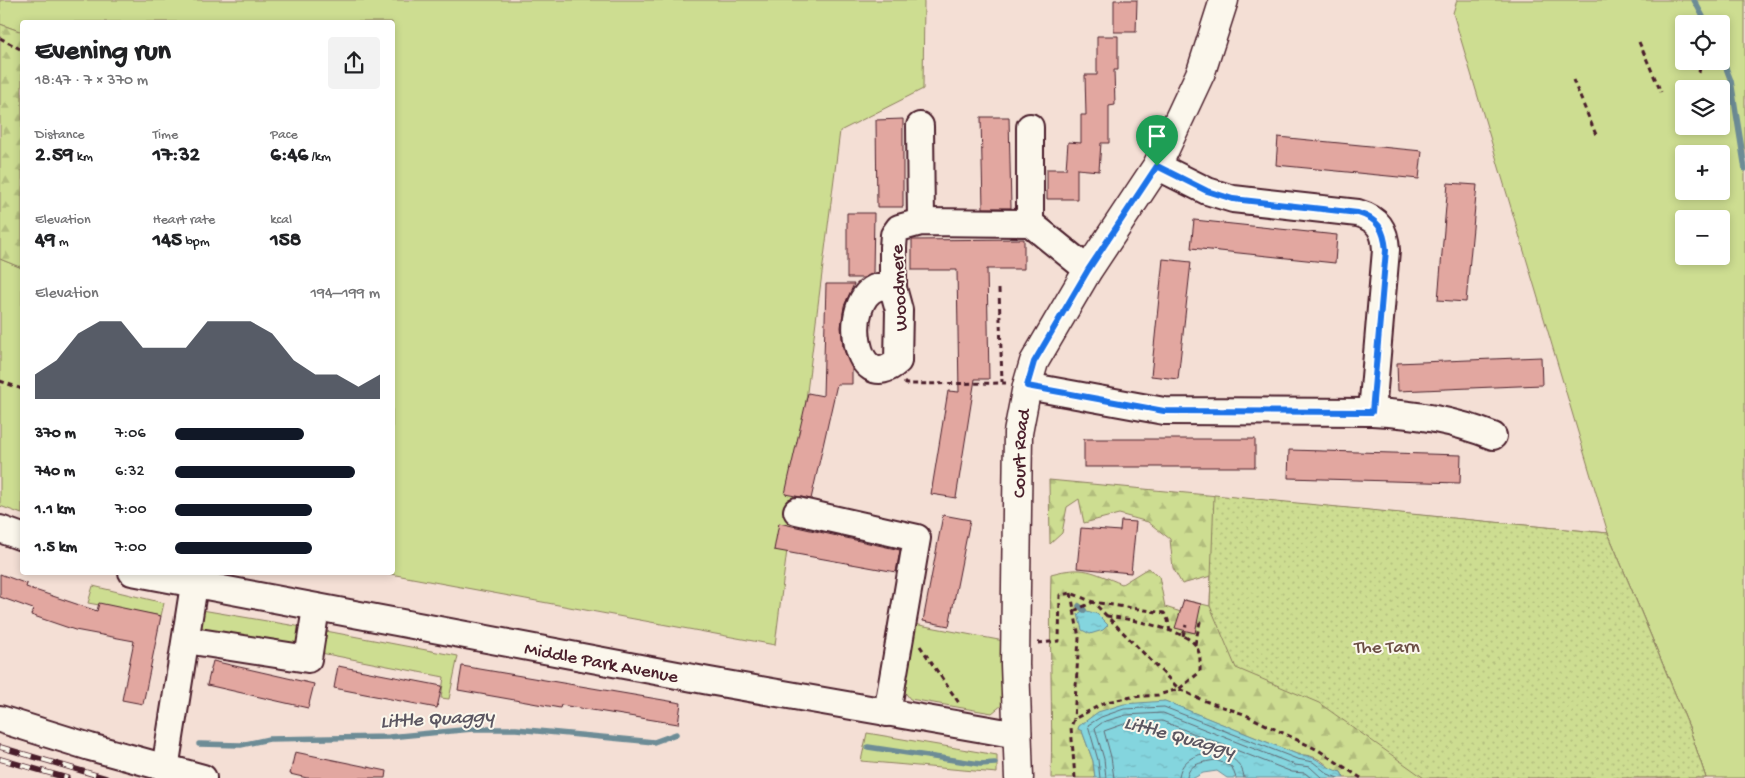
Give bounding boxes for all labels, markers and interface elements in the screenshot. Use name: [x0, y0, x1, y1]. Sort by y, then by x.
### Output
map controls: [1675, 15, 1730, 265]
button: locate: [1675, 15, 1730, 70]
text: Evening run: [35, 36, 171, 69]
button: share: [328, 37, 380, 89]
text: 18:47 · 7 × 370 m: [35, 72, 148, 91]
button: layers: [1675, 80, 1730, 135]
pin: [1136, 115, 1178, 166]
icon: arrive: [1143, 122, 1171, 150]
text: Distance: [35, 127, 84, 144]
text: Time: [153, 127, 178, 144]
text: Pace: [270, 127, 298, 144]
text: 2.59: [35, 144, 73, 169]
text: 17:32: [153, 144, 200, 169]
text: 6:46: [270, 144, 308, 169]
button: +: [1675, 145, 1730, 200]
text: km: [73, 149, 93, 166]
text: /km: [308, 149, 331, 166]
button: −: [1675, 210, 1730, 265]
text: Elevation: [35, 212, 91, 229]
text: Heart rate: [153, 212, 215, 229]
text: kcal: [270, 212, 292, 229]
text: 49: [35, 229, 55, 254]
text: 145: [153, 229, 182, 254]
text: 158: [270, 229, 301, 254]
text: m: [55, 234, 69, 251]
text: bpm: [182, 234, 210, 251]
street label: Woodmere: [887, 244, 914, 332]
text: Elevation: [35, 285, 99, 304]
text: 194–199 m: [311, 285, 380, 304]
street label: Court Road: [1009, 405, 1038, 498]
text: 370 m: [35, 425, 76, 444]
text: 7:06: [115, 425, 146, 444]
text: 740 m: [35, 463, 75, 482]
text: 6:32: [115, 463, 144, 482]
text: 1.1 km: [35, 501, 75, 520]
text: 7:00: [115, 501, 147, 520]
text: 1.5 km: [35, 539, 77, 558]
text: 7:00: [115, 539, 147, 558]
park label: The Tarn: [1353, 637, 1420, 660]
street label: Middle Park Avenue: [522, 638, 680, 690]
water label: Little Quaggy: [380, 706, 496, 735]
water label: Little Quaggy: [1121, 713, 1238, 765]

